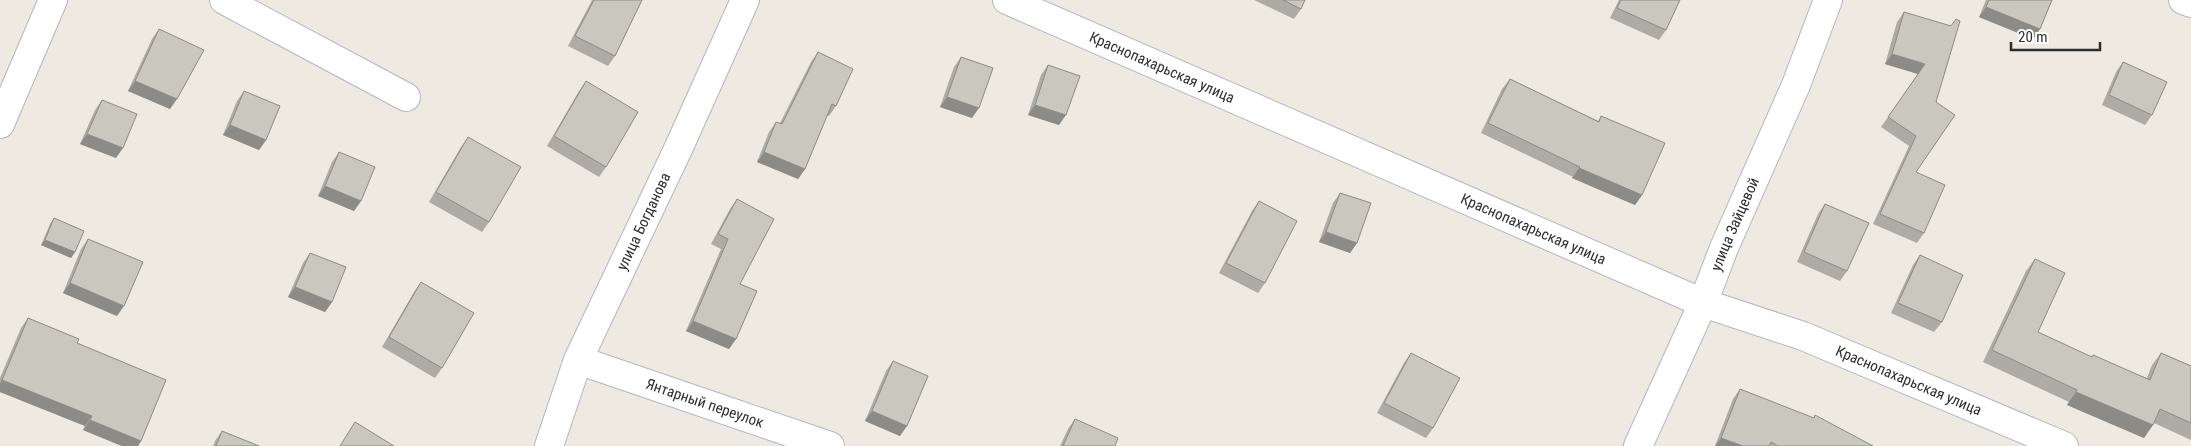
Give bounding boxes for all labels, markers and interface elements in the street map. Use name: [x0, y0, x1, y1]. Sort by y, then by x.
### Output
scale bar: [2011, 20, 2100, 52]
street label: Краснопахарьская улица: [1087, 28, 1237, 107]
text: 20 m: [2018, 28, 2048, 46]
street label: улица Богданова: [613, 170, 674, 273]
street label: улица Зайцевой: [1707, 175, 1763, 274]
street label: Краснопахарьская улица: [1458, 190, 1609, 269]
street label: Краснопахарьская улица: [1833, 342, 1984, 419]
street label: Янтарный переулок: [644, 375, 766, 432]

